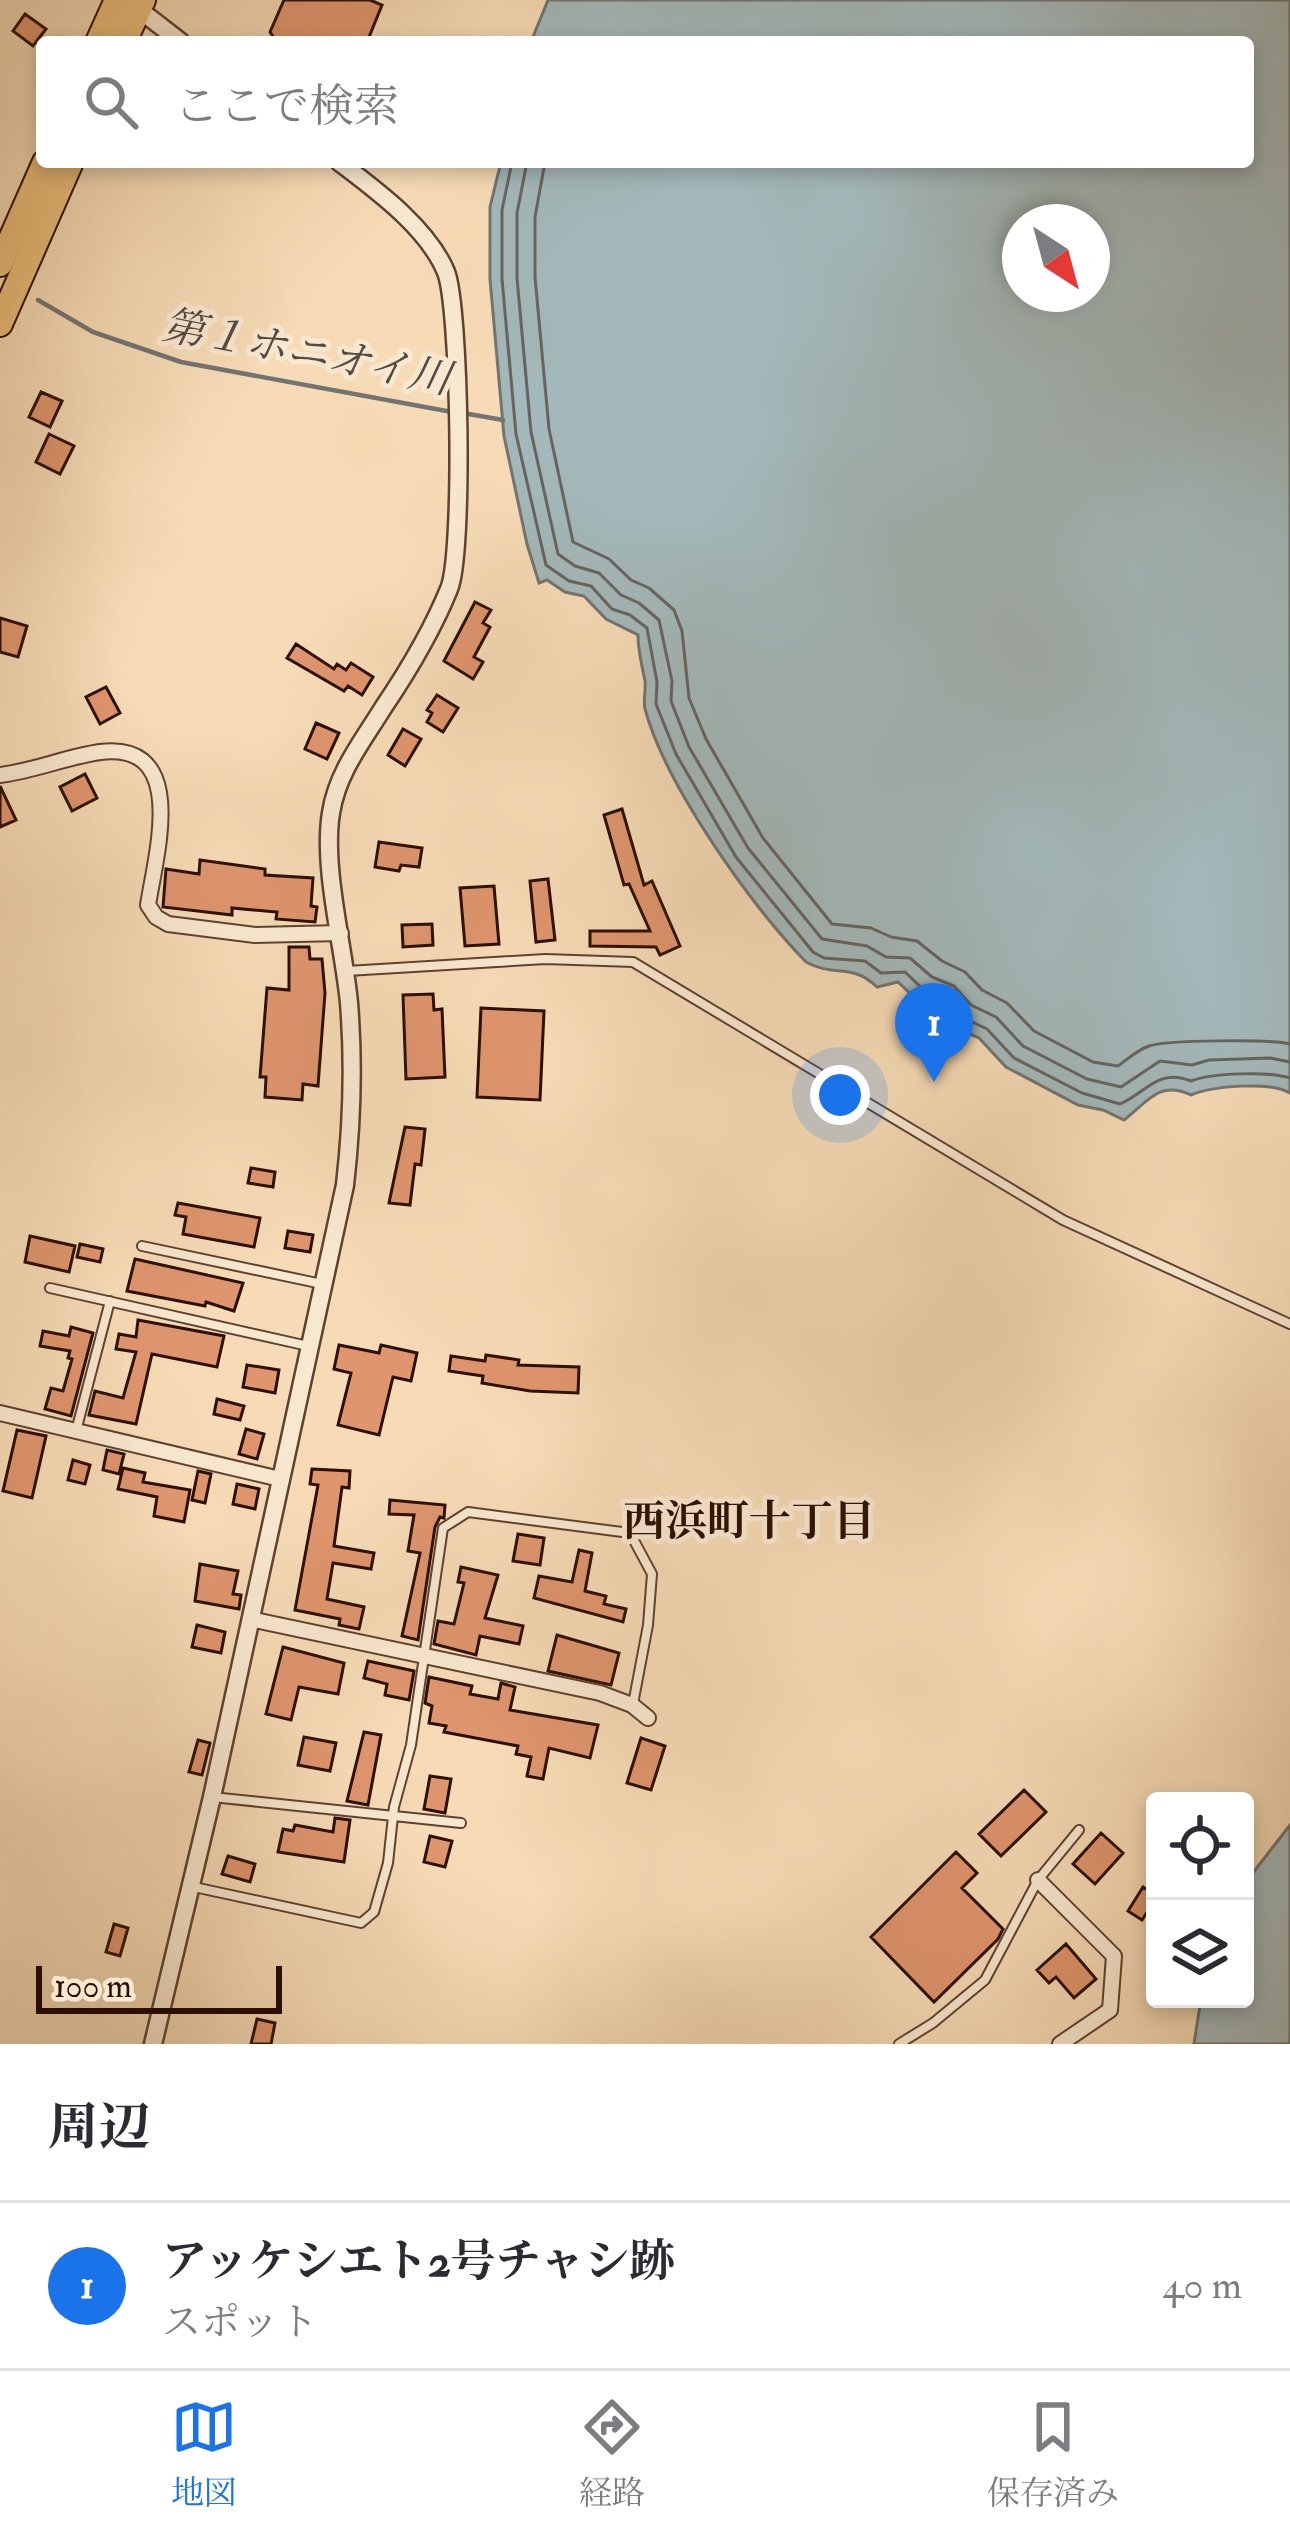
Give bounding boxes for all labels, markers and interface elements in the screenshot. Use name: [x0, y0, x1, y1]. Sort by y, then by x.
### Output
search box: [36, 36, 1254, 168]
icon: search: [78, 69, 144, 135]
text: ここで検索: [174, 79, 399, 135]
north arrow: [1002, 204, 1110, 312]
water label: 第１ホニオイ川: [158, 300, 459, 407]
pin: 1: [895, 983, 973, 1082]
your location: [810, 1065, 870, 1125]
district label: 西浜町十丁目: [623, 1496, 875, 1548]
map controls: [1146, 1792, 1254, 2008]
button: locate: [1146, 1792, 1254, 1900]
button: layers: [1146, 1900, 1254, 2008]
scale bar: [36, 1960, 282, 2013]
text: 100 m: [54, 1966, 132, 2007]
text: 周辺: [48, 2096, 150, 2160]
text: アッケシエト2号チャシ跡: [162, 2234, 674, 2290]
text: 1: [80, 2261, 94, 2310]
text: 40 m: [1163, 2261, 1242, 2310]
text: スポット: [162, 2298, 318, 2347]
tab: 地図: [171, 2394, 237, 2514]
tab: 経路: [579, 2394, 645, 2514]
tab: 保存済み: [987, 2394, 1119, 2514]

